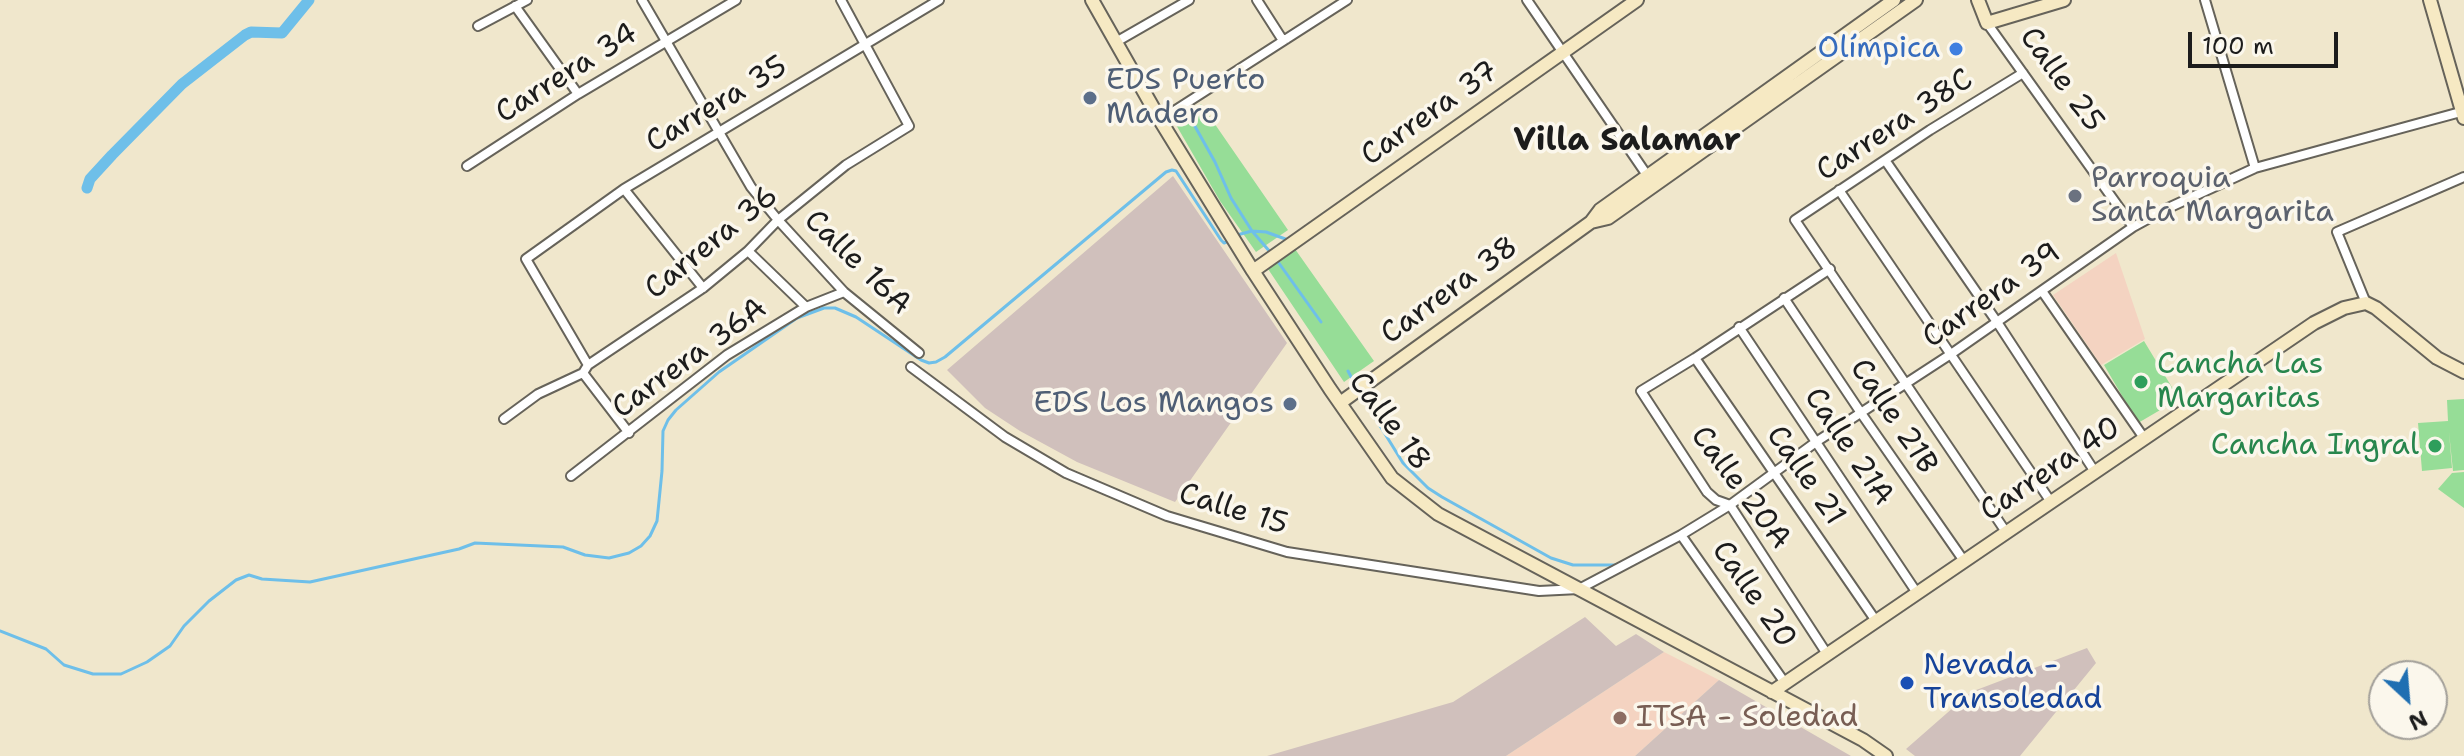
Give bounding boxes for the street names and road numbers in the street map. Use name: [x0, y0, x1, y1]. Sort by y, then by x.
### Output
street label: Carrera 34: [489, 16, 645, 132]
street label: Calle 25: [2011, 21, 2111, 139]
street label: Carrera 35: [640, 49, 794, 161]
street label: Carrera 37: [1355, 54, 1505, 174]
street label: Carrera 38C: [1810, 62, 1980, 190]
street label: Carrera 36: [638, 178, 786, 308]
street label: Calle 16A: [796, 203, 918, 323]
street label: Carrera 38: [1374, 229, 1526, 353]
street label: Carrera 39: [1916, 235, 2068, 357]
street label: Carrera 36A: [606, 291, 774, 427]
street label: Calle 21B: [1841, 353, 1945, 481]
street label: Calle 18: [1340, 365, 1438, 479]
street label: Calle 21A: [1795, 381, 1901, 513]
street label: Carrera 40: [1974, 410, 2128, 530]
street label: Calle 21: [1758, 419, 1852, 533]
street label: Calle 20A: [1682, 420, 1798, 556]
street label: Calle 15: [1174, 476, 1292, 544]
street label: Calle 20: [1703, 534, 1803, 656]

